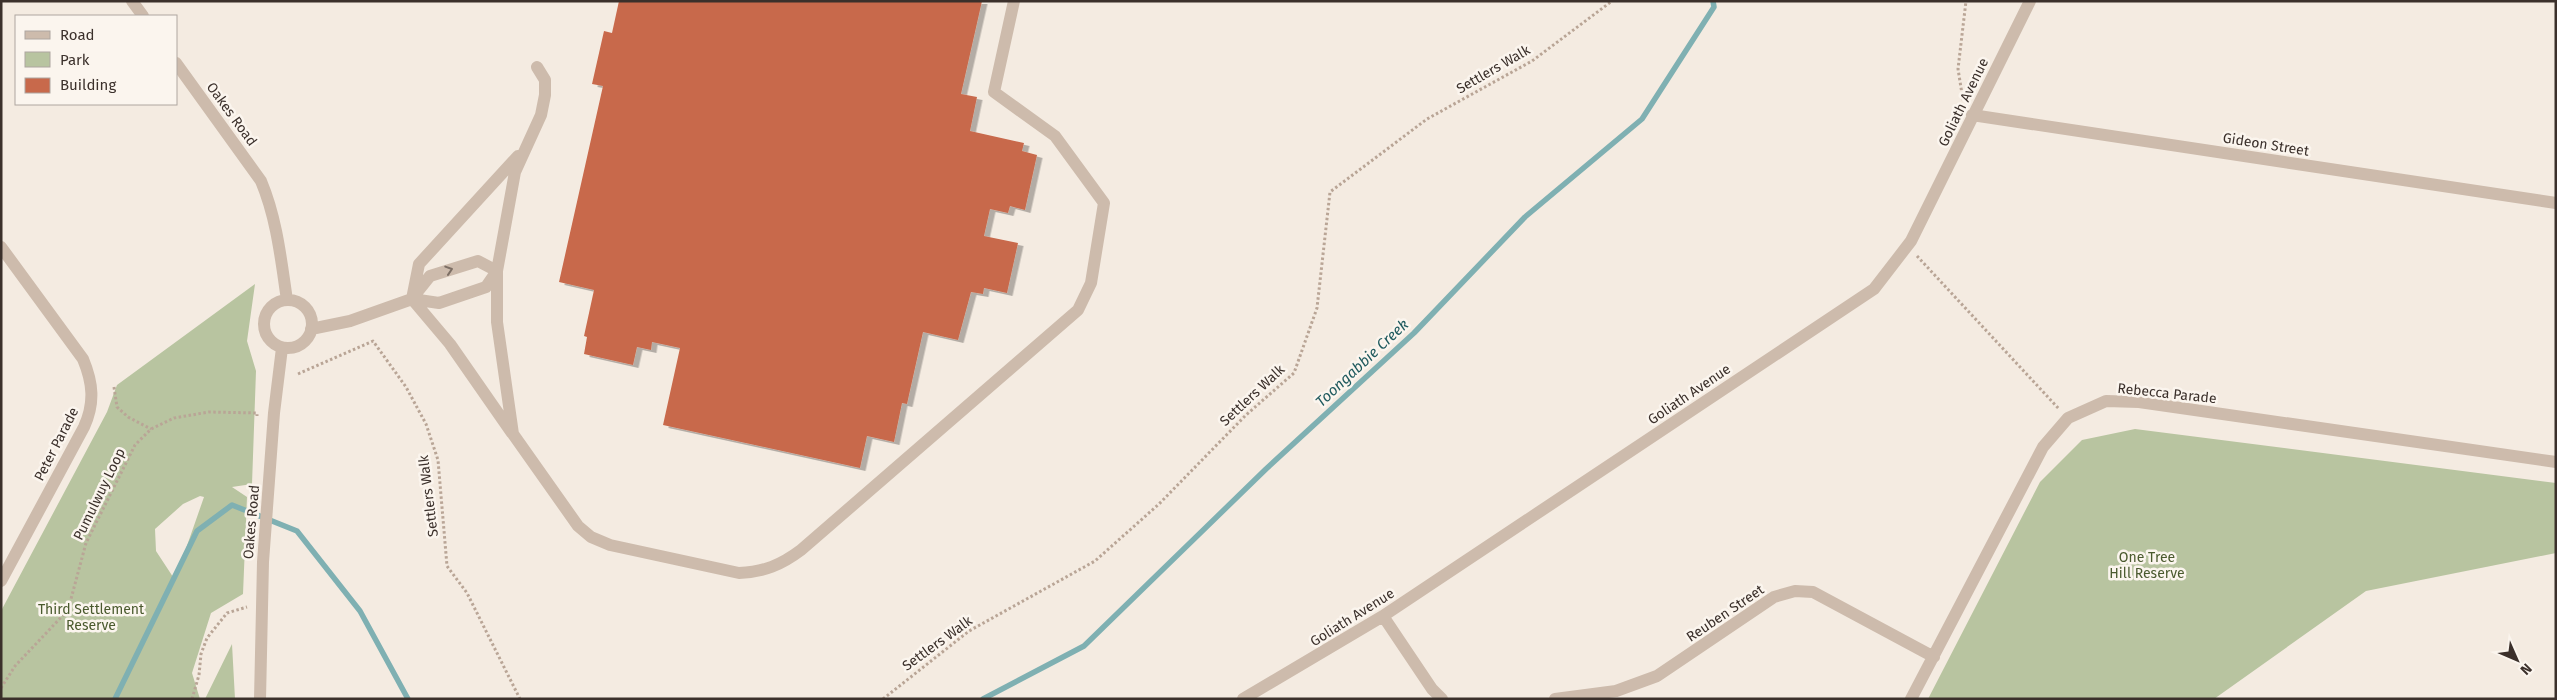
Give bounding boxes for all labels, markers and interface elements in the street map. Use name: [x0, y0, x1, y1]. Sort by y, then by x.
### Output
legend: [15, 15, 178, 105]
text: Road: [60, 26, 95, 44]
street label: Settlers Walk: [1453, 41, 1534, 97]
text: Park: [60, 51, 90, 69]
street label: Goliath Avenue: [1935, 55, 1992, 149]
text: Building: [60, 76, 116, 94]
street label: Oakes Road: [203, 79, 260, 149]
street label: Gideon Street: [2222, 129, 2311, 160]
one-way arrow: [444, 266, 452, 276]
water label: Toongabbie Creek: [1312, 315, 1412, 411]
street label: Goliath Avenue: [1645, 360, 1734, 428]
street label: Settlers Walk: [1216, 361, 1289, 430]
street label: Rebecca Parade: [2117, 380, 2217, 407]
street label: Peter Parade: [31, 405, 82, 484]
street label: Pumulwuy Loop: [70, 445, 129, 543]
street label: Settlers Walk: [415, 453, 442, 538]
street label: Oakes Road: [240, 484, 263, 560]
park label: One Tree Hill Reserve: [2109, 549, 2185, 582]
street label: Reuben Street: [1683, 581, 1768, 646]
street label: Goliath Avenue: [1307, 585, 1398, 650]
park label: Third Settlement Reserve: [38, 601, 145, 634]
street label: Settlers Walk: [899, 612, 976, 674]
north arrow: [2492, 635, 2542, 685]
text: N: [2517, 660, 2535, 678]

